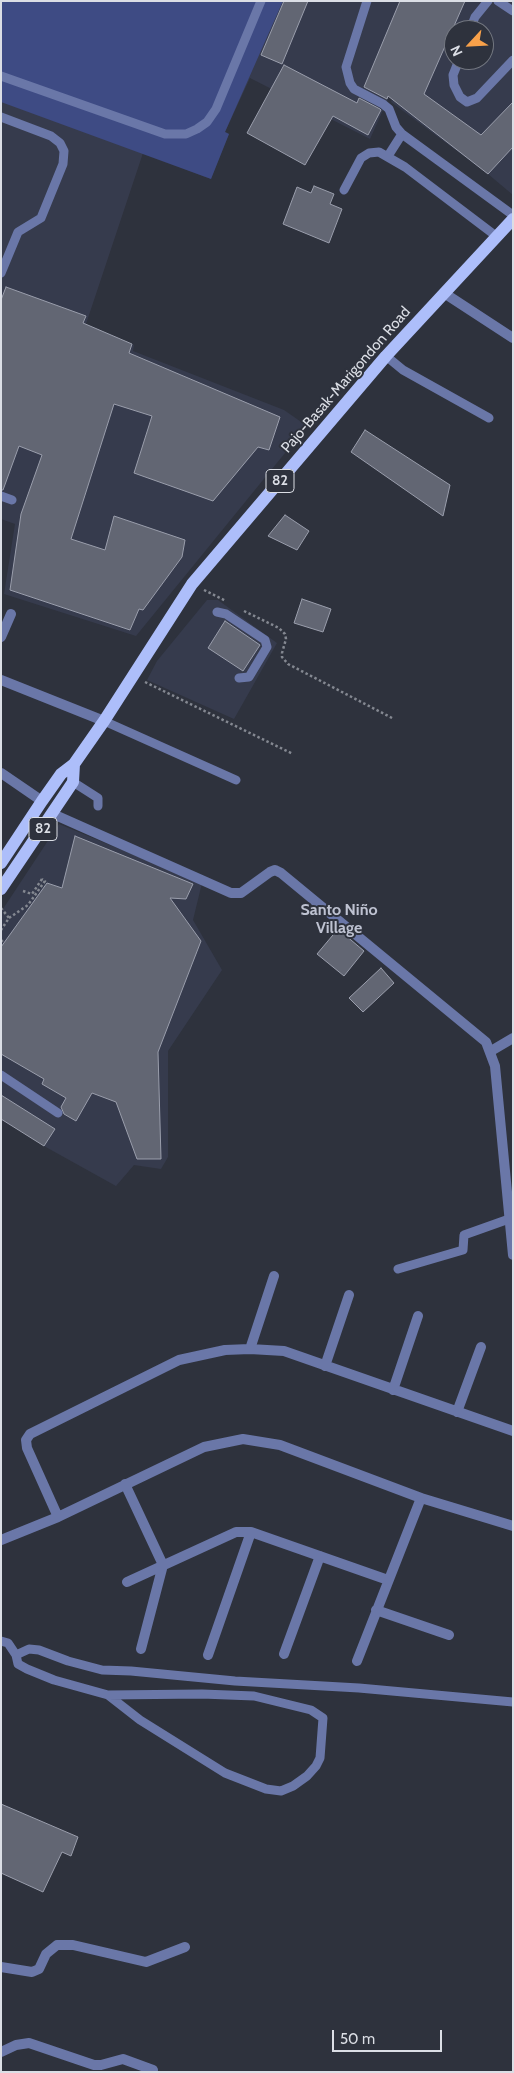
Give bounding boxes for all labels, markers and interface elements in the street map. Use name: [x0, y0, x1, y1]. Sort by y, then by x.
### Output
north arrow: [444, 20, 494, 70]
text: N: [446, 43, 467, 59]
street label: Pajo-Basak-Marigondon Road: [278, 303, 414, 457]
road number: 82: [266, 470, 294, 492]
road number: 82: [29, 818, 57, 841]
district label: Santo Niño Village: [300, 900, 378, 938]
scale bar: [334, 2020, 444, 2052]
text: 50 m: [340, 2030, 375, 2048]

